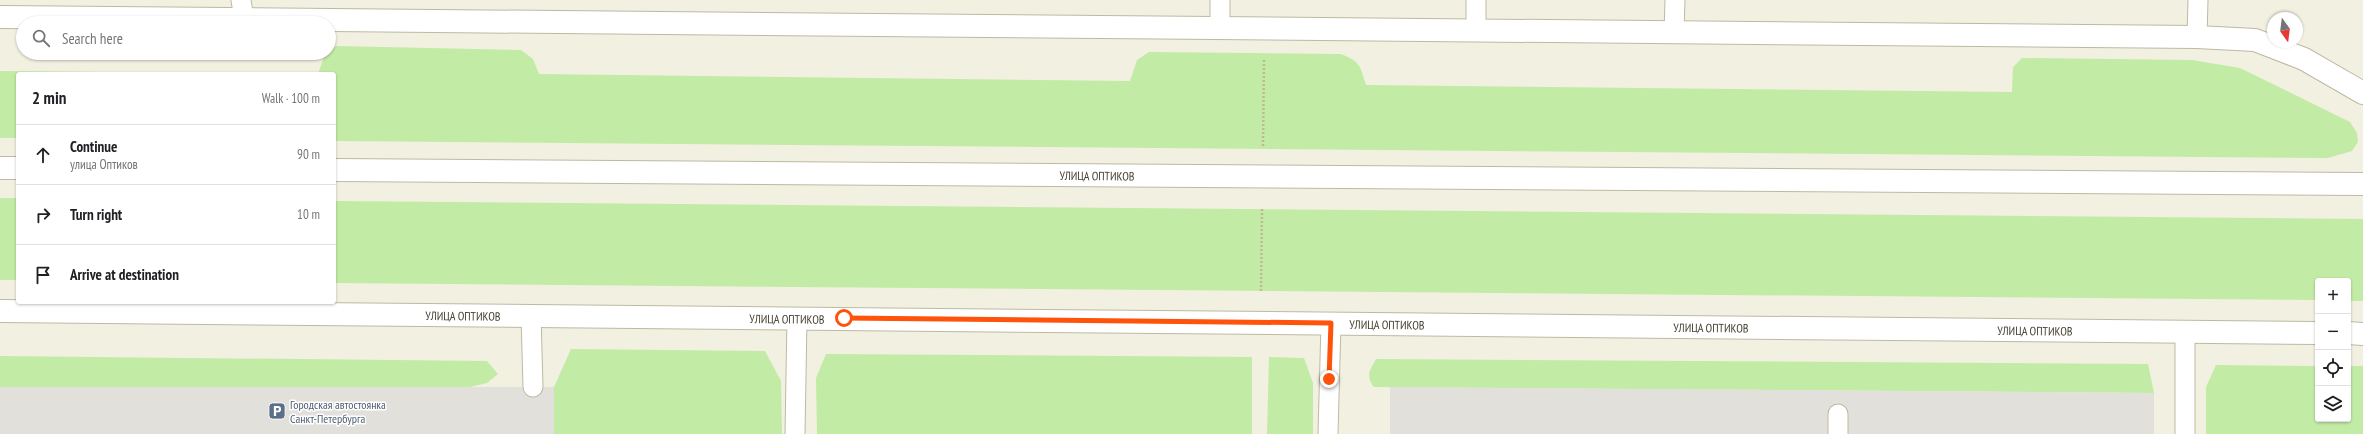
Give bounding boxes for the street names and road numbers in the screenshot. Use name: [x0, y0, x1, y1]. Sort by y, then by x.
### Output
street label: УЛИЦА ОПТИКОВ: [1059, 168, 1135, 183]
street label: УЛИЦА ОПТИКОВ: [425, 308, 501, 323]
street label: УЛИЦА ОПТИКОВ: [749, 311, 825, 326]
street label: УЛИЦА ОПТИКОВ: [1349, 316, 1425, 332]
street label: УЛИЦА ОПТИКОВ: [1673, 319, 1749, 335]
street label: УЛИЦА ОПТИКОВ: [1997, 322, 2073, 338]

